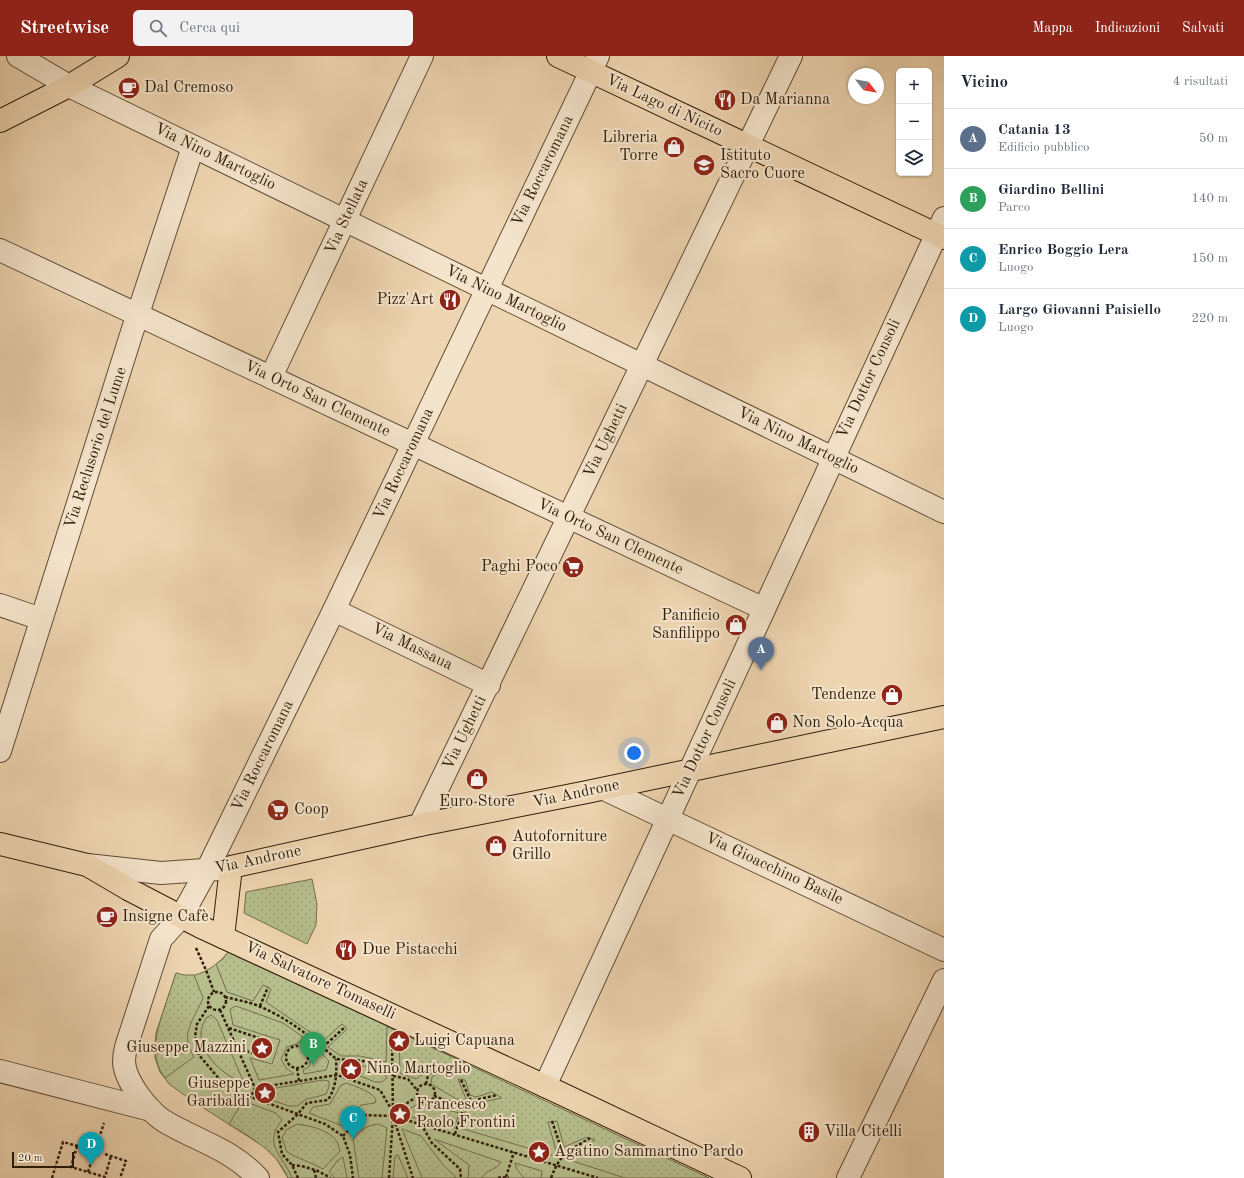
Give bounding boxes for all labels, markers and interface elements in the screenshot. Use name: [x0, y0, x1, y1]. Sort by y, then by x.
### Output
search box: [133, 10, 413, 46]
icon: search: [147, 17, 169, 39]
text: Streetwise: [20, 19, 109, 38]
text: Cerca qui: [179, 21, 240, 36]
text: Mappa: [1033, 21, 1073, 35]
text: Indicazioni: [1095, 21, 1160, 35]
text: Salvati: [1182, 21, 1224, 35]
north arrow: [848, 68, 884, 104]
map controls: [896, 68, 932, 176]
button: +: [896, 68, 932, 104]
street label: Via Lago di Nicito: [603, 72, 725, 140]
text: Vicino: [960, 74, 1008, 91]
cafe icon: Dal Cremoso: [116, 75, 142, 101]
text: 4 risultati: [1173, 75, 1228, 88]
place label: Dal Cremoso: [144, 80, 233, 96]
restaurant icon: Da Marianna: [712, 87, 738, 113]
place label: Da Marianna: [740, 92, 830, 108]
button: −: [896, 104, 932, 140]
street label: Via Roccaromana: [509, 113, 577, 229]
street label: Via Nino Martoglio: [152, 121, 278, 193]
text: Catania 13: [998, 123, 1071, 138]
place label: Libreria Torre: [602, 130, 658, 164]
text: A: [968, 132, 978, 145]
text: 50 m: [1199, 132, 1228, 145]
shop icon: Libreria Torre: [661, 134, 687, 160]
button: layers: [896, 140, 932, 176]
text: Edificio pubblico: [998, 141, 1090, 154]
place label: Istituto Sacro Cuore: [720, 148, 805, 182]
school or university icon: Istituto Sacro Cuore: [691, 152, 717, 178]
street label: Via Stellata: [323, 177, 371, 257]
text: Giardino Bellini: [998, 183, 1104, 198]
text: B: [968, 192, 978, 205]
text: 140 m: [1191, 192, 1228, 205]
text: Parco: [998, 201, 1030, 214]
text: Enrico Boggio Lera: [998, 243, 1129, 258]
text: C: [969, 252, 977, 265]
text: 150 m: [1191, 252, 1228, 265]
text: Luogo: [998, 261, 1034, 274]
street label: Via Nino Martoglio: [443, 263, 569, 335]
restaurant icon: Pizz'Art: [437, 287, 463, 313]
place label: Pizz'Art: [376, 292, 434, 308]
text: Largo Giovanni Paisiello: [998, 303, 1161, 318]
text: D: [968, 312, 978, 325]
text: 220 m: [1191, 312, 1228, 325]
street label: Via Dottor Consoli: [834, 317, 904, 441]
text: Luogo: [998, 321, 1034, 334]
street label: Via Orto San Clemente: [242, 358, 392, 440]
street label: Via Reclusorio del Lume: [62, 365, 130, 531]
street label: Via Ughetti: [581, 401, 631, 481]
street label: Via Nino Martoglio: [735, 405, 861, 477]
street label: Via Roccaromana: [371, 406, 437, 522]
street label: Via Orto San Clemente: [535, 496, 685, 578]
supermarket icon: Paghi Poco: [560, 554, 586, 580]
place label: Paghi Poco: [481, 559, 558, 575]
place label: Panificio Sanfilippo: [652, 608, 720, 642]
shop icon: Panificio Sanfilippo: [723, 612, 749, 638]
street label: Via Massaua: [369, 621, 455, 673]
pin: A: [748, 637, 774, 670]
street label: Via Dottor Consoli: [670, 677, 740, 801]
shop icon: Tendenze: [879, 682, 905, 708]
place label: Tendenze: [811, 687, 876, 703]
street label: Via Ughetti: [440, 693, 490, 773]
street label: Via Roccaromana: [229, 698, 297, 814]
shop icon: Non Solo Acqua: [764, 710, 790, 736]
place label: Non Solo Acqua: [792, 715, 904, 731]
your location: [624, 743, 644, 763]
shop icon: Euro Store: [464, 766, 490, 792]
street label: Via Androne: [531, 777, 621, 811]
place label: Euro Store: [439, 794, 515, 810]
supermarket icon: Coop: [265, 797, 291, 823]
place label: Coop: [294, 802, 329, 818]
place label: Autoforniture Grillo: [512, 829, 607, 863]
street label: Via Gioacchino Basile: [703, 830, 845, 908]
shop icon: Autoforniture Grillo: [483, 833, 509, 859]
street label: Via Androne: [213, 843, 303, 877]
cafe icon: Insigne Cafè: [94, 904, 120, 930]
place label: Insigne Cafè: [122, 909, 209, 925]
restaurant icon: Due Pistacchi: [333, 937, 359, 963]
street label: Via Salvatore Tomaselli: [242, 939, 398, 1023]
place label: Due Pistacchi: [362, 942, 458, 958]
place icon: Luigi Capuana: [386, 1028, 412, 1054]
pin: B: [300, 1032, 326, 1065]
place label: Luigi Capuana: [414, 1033, 515, 1049]
place icon: Giuseppe Mazzini: [249, 1035, 275, 1061]
place label: Giuseppe Mazzini: [126, 1040, 246, 1056]
place icon: Nino Martoglio: [338, 1056, 364, 1082]
place label: Nino Martoglio: [366, 1061, 470, 1077]
place label: Giuseppe Garibaldi: [187, 1076, 250, 1110]
place icon: Giuseppe Garibaldi: [252, 1080, 278, 1106]
place label: Francesco Paolo Frontini: [416, 1097, 516, 1131]
place icon: Francesco Paolo Frontini: [387, 1101, 413, 1127]
pin: C: [340, 1106, 366, 1139]
building icon: Villa Citelli: [796, 1119, 822, 1145]
place label: Villa Citelli: [824, 1124, 902, 1140]
pin: D: [78, 1132, 104, 1165]
place icon: Agatino Sammartino Pardo: [526, 1139, 552, 1165]
place label: Agatino Sammartino Pardo: [554, 1144, 743, 1160]
scale bar: [12, 1150, 74, 1169]
text: 20 m: [18, 1153, 43, 1164]

